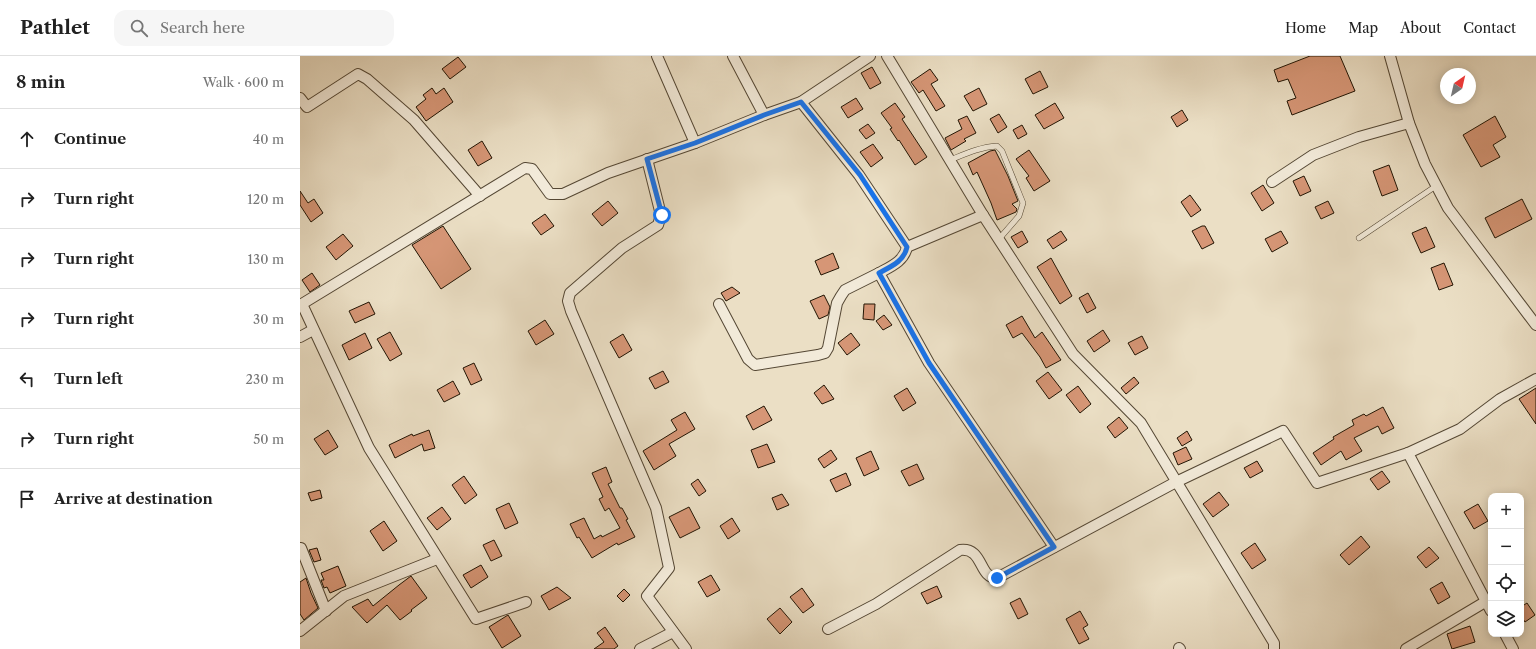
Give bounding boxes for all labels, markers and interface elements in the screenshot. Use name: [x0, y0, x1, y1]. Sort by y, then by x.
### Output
search box: [114, 10, 394, 46]
text: Pathlet: [20, 16, 90, 39]
icon: search: [128, 17, 150, 39]
text: Search here: [160, 18, 245, 37]
text: Home: [1285, 19, 1326, 37]
text: Map: [1348, 19, 1378, 37]
text: About: [1400, 19, 1441, 37]
text: Contact: [1463, 19, 1516, 37]
north arrow: [1440, 68, 1476, 104]
text: 8 min: [16, 72, 65, 92]
text: Walk · 600 m: [203, 74, 284, 90]
icon: ahead: [16, 128, 38, 150]
text: Continue: [54, 129, 126, 148]
text: 40 m: [253, 131, 284, 147]
icon: right: [16, 188, 38, 210]
text: Turn right: [54, 189, 134, 208]
text: 120 m: [247, 191, 284, 207]
route start: [653, 206, 671, 224]
icon: right: [16, 248, 38, 270]
text: Turn right: [54, 249, 134, 268]
text: 130 m: [248, 251, 284, 267]
icon: right: [16, 308, 38, 330]
text: Turn right: [54, 309, 134, 328]
text: 30 m: [253, 311, 284, 327]
icon: left: [16, 368, 38, 390]
text: Turn left: [54, 369, 123, 388]
text: 230 m: [246, 371, 284, 387]
icon: right: [16, 428, 38, 450]
text: Turn right: [54, 429, 134, 448]
text: 50 m: [253, 431, 284, 447]
icon: arrive: [16, 488, 38, 510]
text: Arrive at destination: [54, 489, 213, 508]
map controls: [1488, 493, 1524, 637]
button: +: [1488, 493, 1524, 529]
button: −: [1488, 529, 1524, 565]
button: locate: [1488, 565, 1524, 601]
route end: [988, 569, 1006, 587]
button: layers: [1488, 601, 1524, 637]

